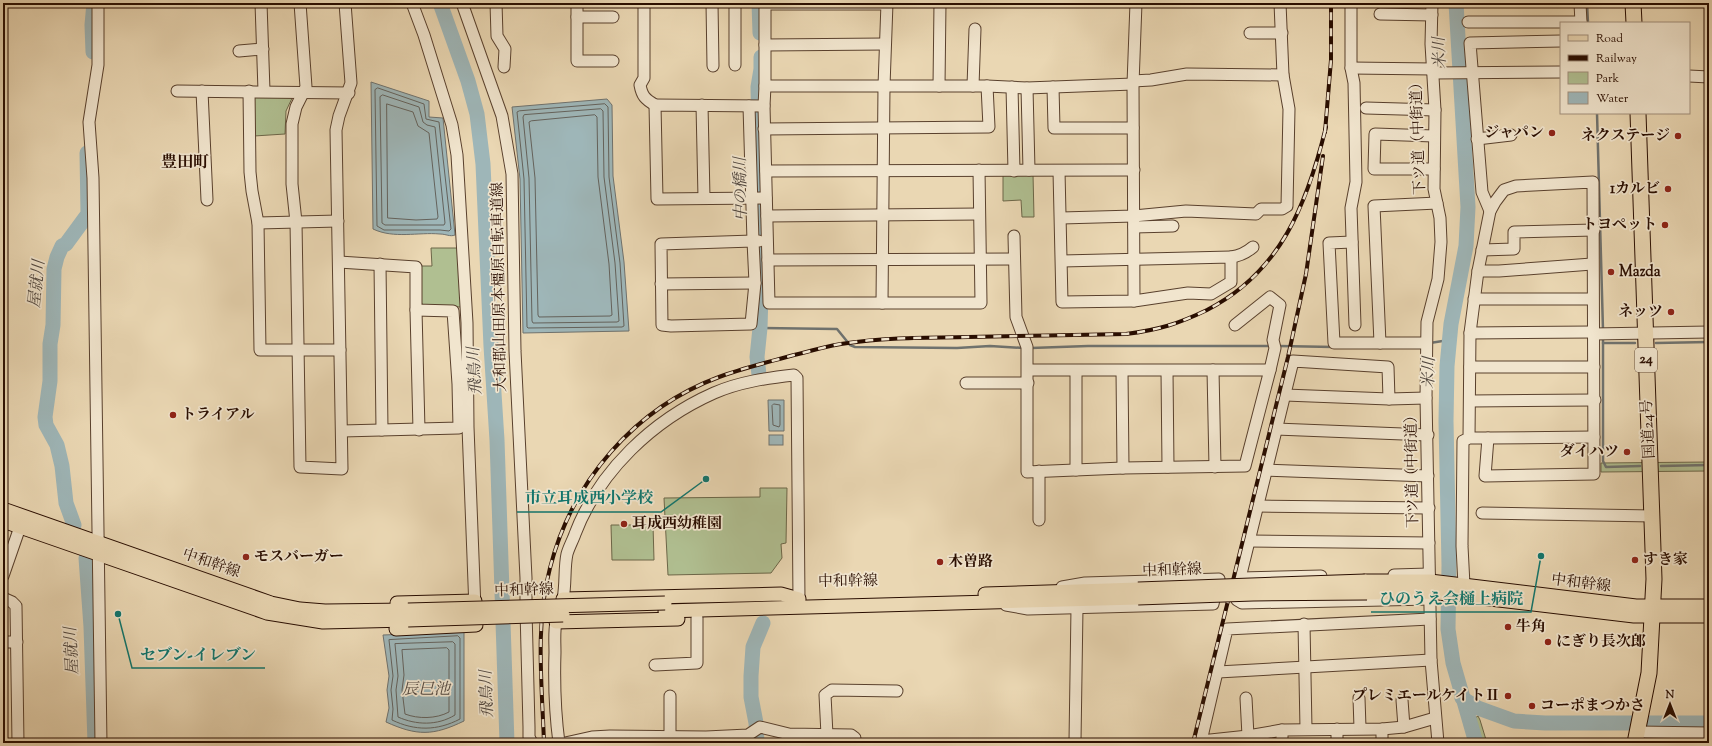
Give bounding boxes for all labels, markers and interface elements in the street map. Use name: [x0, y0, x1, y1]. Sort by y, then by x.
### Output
legend: [1560, 22, 1690, 114]
text: Road: [1596, 30, 1623, 48]
water label: 米川: [1429, 34, 1453, 70]
text: Railway: [1596, 50, 1637, 68]
text: Park: [1596, 70, 1619, 88]
street label: 下ツ道（中街道）: [1406, 75, 1432, 195]
text: Water: [1596, 90, 1629, 108]
place label: ジャパン: [1484, 123, 1544, 144]
place label: ネクステージ: [1581, 126, 1670, 147]
marker: ジャパン: [1547, 128, 1557, 138]
marker: ネクステージ: [1673, 131, 1683, 141]
district label: 豊田町: [161, 152, 209, 175]
water label: 中の橋川: [730, 155, 754, 221]
place label: 1カルビ: [1610, 179, 1660, 200]
street label: 大和郡山田原本橿原自転車道線: [488, 182, 512, 392]
marker: 1カルビ: [1663, 184, 1673, 194]
place label: トヨペット: [1582, 215, 1657, 236]
marker: トヨペット: [1660, 220, 1670, 230]
water label: 屋就川: [24, 257, 52, 309]
place label: Mazda: [1619, 262, 1661, 283]
marker: Mazda: [1606, 267, 1616, 277]
place label: ネッツ: [1618, 302, 1663, 323]
marker: ネッツ: [1666, 307, 1676, 317]
water label: 飛鳥川: [463, 344, 489, 396]
road number: 24: [1635, 348, 1657, 372]
water label: 米川: [1418, 355, 1442, 389]
street label: 国道24号: [1637, 399, 1661, 459]
place label: トライアル: [181, 405, 255, 426]
street label: 下ツ道（中街道）: [1401, 408, 1425, 528]
marker: トライアル: [168, 410, 178, 420]
place label: ダイハツ: [1560, 442, 1619, 463]
marker: ダイハツ: [1622, 447, 1632, 457]
callout: 市立耳成西小学校: [517, 484, 661, 512]
text: 市立耳成西小学校: [525, 488, 654, 511]
place label: 耳成西幼稚園: [632, 514, 722, 535]
marker: 耳成西幼稚園: [619, 519, 629, 529]
street label: 中和幹線: [179, 544, 243, 584]
place label: モスバーガー: [254, 547, 344, 568]
place label: すき家: [1643, 550, 1688, 571]
marker: モスバーガー: [241, 552, 251, 562]
place label: 木曽路: [948, 552, 993, 573]
marker: すき家: [1630, 555, 1640, 565]
marker: 木曽路: [935, 557, 945, 567]
street label: 中和幹線: [1142, 559, 1202, 583]
street label: 中和幹線: [1550, 570, 1612, 598]
street label: 中和幹線: [818, 571, 878, 593]
street label: 中和幹線: [494, 579, 554, 603]
callout: ひのうえ会樋上病院: [1371, 584, 1531, 612]
text: ひのうえ会樋上病院: [1379, 589, 1523, 612]
place label: 牛角: [1516, 617, 1546, 638]
marker: 牛角: [1503, 622, 1513, 632]
water label: 屋就川: [60, 624, 86, 676]
place label: にぎり長次郎: [1556, 632, 1646, 653]
marker: にぎり長次郎: [1543, 637, 1553, 647]
callout: セブン-イレブン: [132, 640, 265, 668]
text: セブン-イレブン: [140, 645, 256, 668]
water label: 飛鳥川: [476, 668, 500, 718]
water label: 辰巳池: [402, 679, 452, 702]
north arrow: [1650, 684, 1690, 724]
place label: プレミエールケイトⅡ: [1352, 686, 1500, 707]
text: N: [1665, 687, 1675, 703]
marker: プレミエールケイトⅡ: [1503, 691, 1513, 701]
place label: コーポまつかさ: [1540, 696, 1645, 717]
marker: コーポまつかさ: [1527, 701, 1537, 711]

